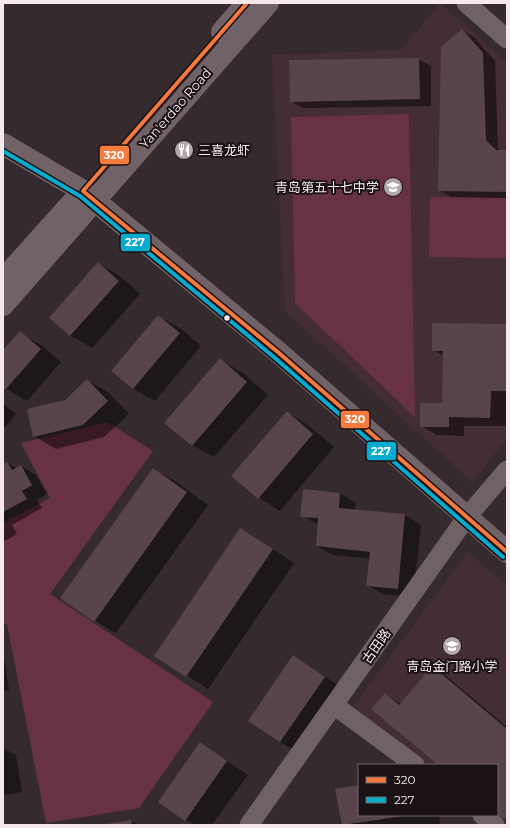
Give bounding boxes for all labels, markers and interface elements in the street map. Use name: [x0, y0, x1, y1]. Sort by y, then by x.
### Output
street label: Yan'erdao Road: [136, 65, 214, 151]
restaurant icon: 三喜龙虾: [173, 139, 195, 161]
place label: 三喜龙虾: [198, 142, 250, 158]
line badge: 320: [99, 145, 130, 165]
text: 320: [103, 148, 125, 162]
school or university icon: 青岛第五十七中学: [382, 176, 404, 198]
place label: 青岛第五十七中学: [275, 179, 379, 195]
line badge: 227: [120, 233, 151, 252]
text: 227: [125, 235, 145, 249]
unlabelled marker: [222, 313, 232, 323]
line badge: 320: [340, 410, 370, 429]
text: 320: [344, 412, 366, 426]
line badge: 227: [366, 441, 397, 461]
text: 227: [371, 444, 391, 458]
street label: 古田路: [358, 625, 394, 667]
school or university icon: 青岛金门路小学: [441, 635, 463, 657]
place label: 青岛金门路小学: [406, 658, 498, 674]
legend: [358, 764, 498, 816]
text: 320: [394, 772, 415, 787]
text: 227: [394, 792, 415, 807]

